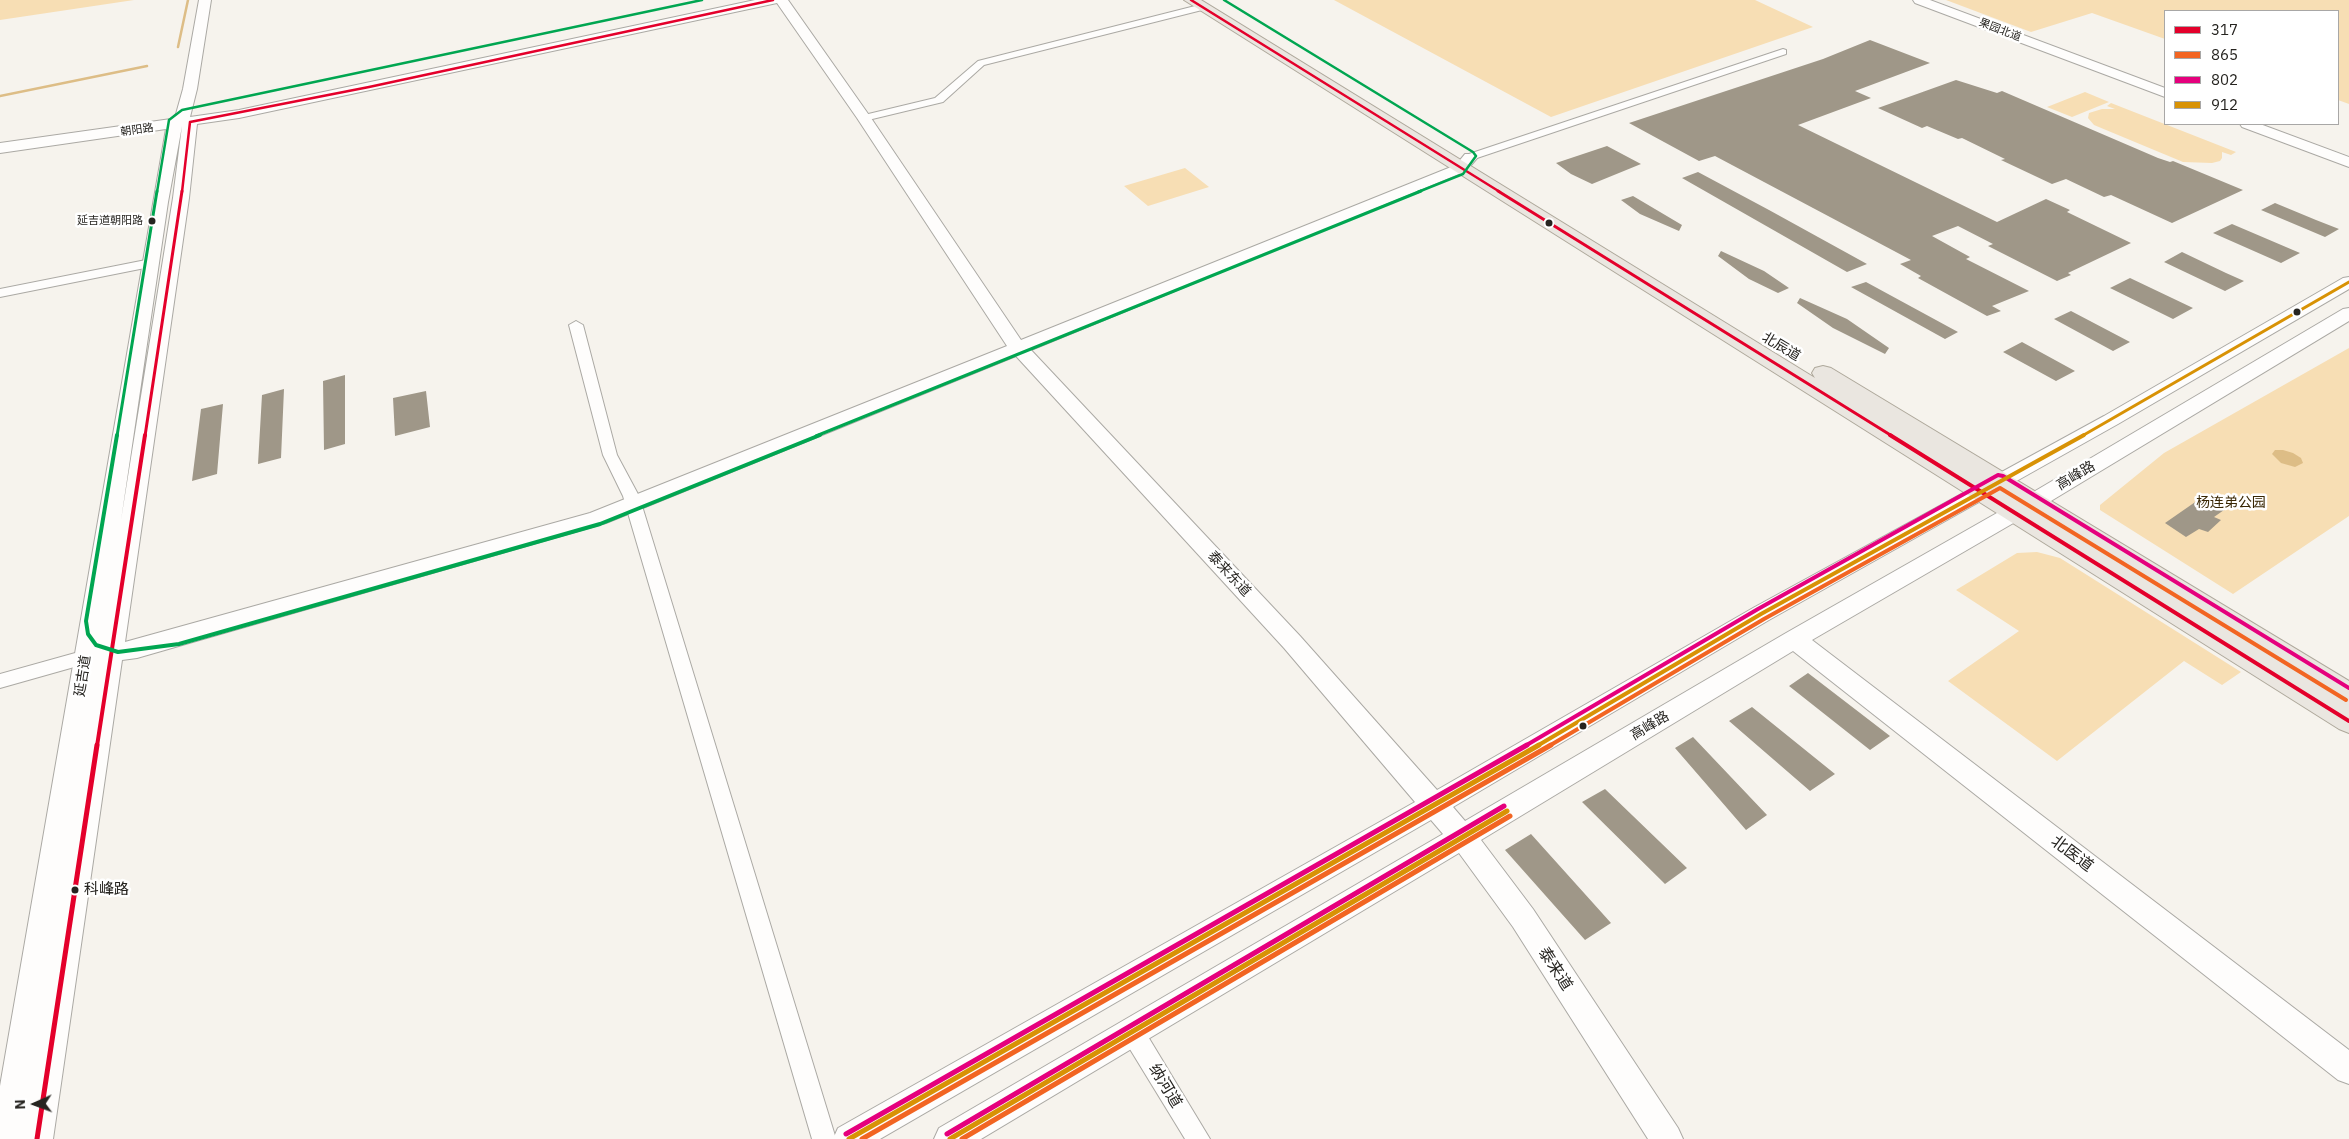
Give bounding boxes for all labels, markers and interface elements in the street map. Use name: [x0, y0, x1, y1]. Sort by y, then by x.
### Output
legend: [2164, 10, 2339, 125]
street label: 果园北道: [1977, 16, 2023, 44]
text: 317: [2211, 20, 2238, 39]
text: 865: [2211, 45, 2238, 64]
text: 802: [2211, 70, 2238, 89]
text: 912: [2211, 95, 2238, 114]
street label: 朝阳路: [120, 121, 154, 139]
place label: 延吉道朝阳路: [77, 214, 143, 228]
marker: 延吉道朝阳路: [147, 216, 157, 226]
unlabelled marker: [1544, 218, 1554, 228]
unlabelled marker: [2292, 307, 2302, 317]
street label: 北辰道: [1759, 329, 1803, 365]
street label: 高峰路: [2054, 458, 2098, 494]
park label: 杨连弟公园: [2196, 495, 2266, 511]
street label: 泰来东道: [1204, 548, 1254, 600]
street label: 延吉道: [71, 654, 95, 698]
street label: 高峰路: [1628, 708, 1672, 744]
unlabelled marker: [1578, 721, 1588, 731]
street label: 北医道: [2047, 832, 2097, 876]
place label: 科峰路: [84, 881, 129, 899]
marker: 科峰路: [70, 885, 80, 895]
street label: 泰来道: [1534, 944, 1576, 994]
street label: 纳河道: [1144, 1060, 1186, 1112]
north arrow: [10, 1079, 60, 1129]
text: N: [11, 1099, 29, 1110]

